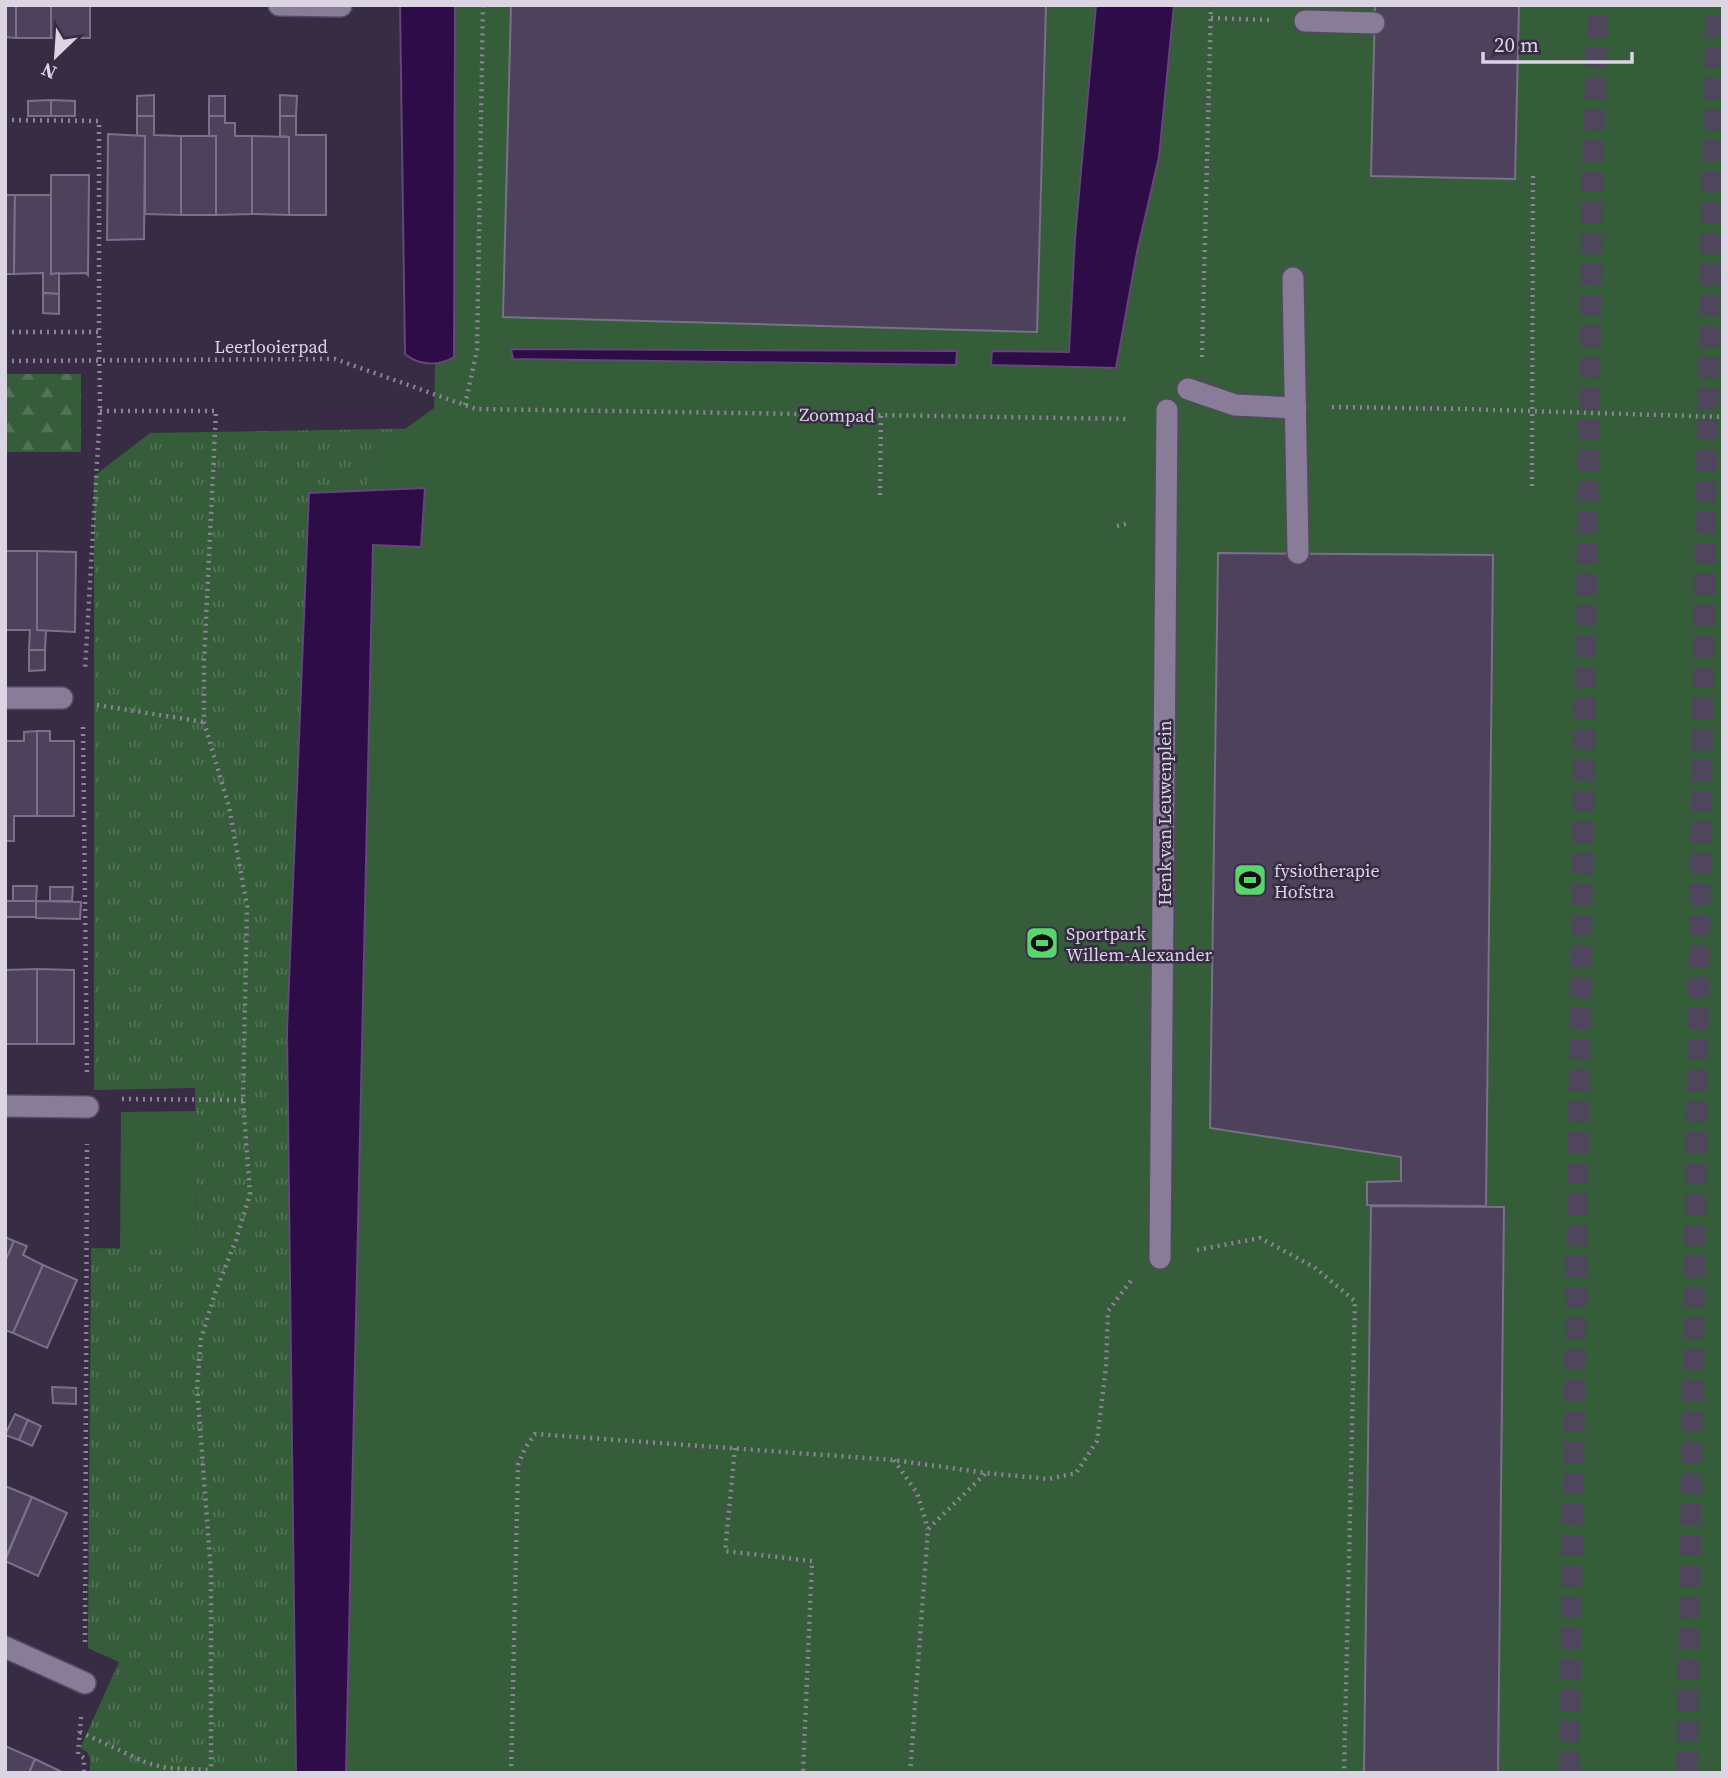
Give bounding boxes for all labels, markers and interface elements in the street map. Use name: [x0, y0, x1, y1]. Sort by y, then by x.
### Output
north arrow: [21, 21, 91, 91]
scale bar: [1483, 21, 1632, 65]
text: 20 m: [1494, 30, 1539, 59]
text: N: [37, 57, 61, 86]
street label: Leerlooierpad: [214, 334, 328, 359]
street label: Zoompad: [799, 402, 875, 428]
street label: Henk van Leuwenplein: [1152, 720, 1177, 906]
place label: fysiotherapie Hofstra: [1274, 858, 1380, 904]
sports icon: fysiotherapie Hofstra: [1231, 861, 1269, 899]
place label: Sportpark Willem-Alexander: [1066, 921, 1213, 967]
sports icon: Sportpark Willem-Alexander: [1023, 924, 1061, 962]

